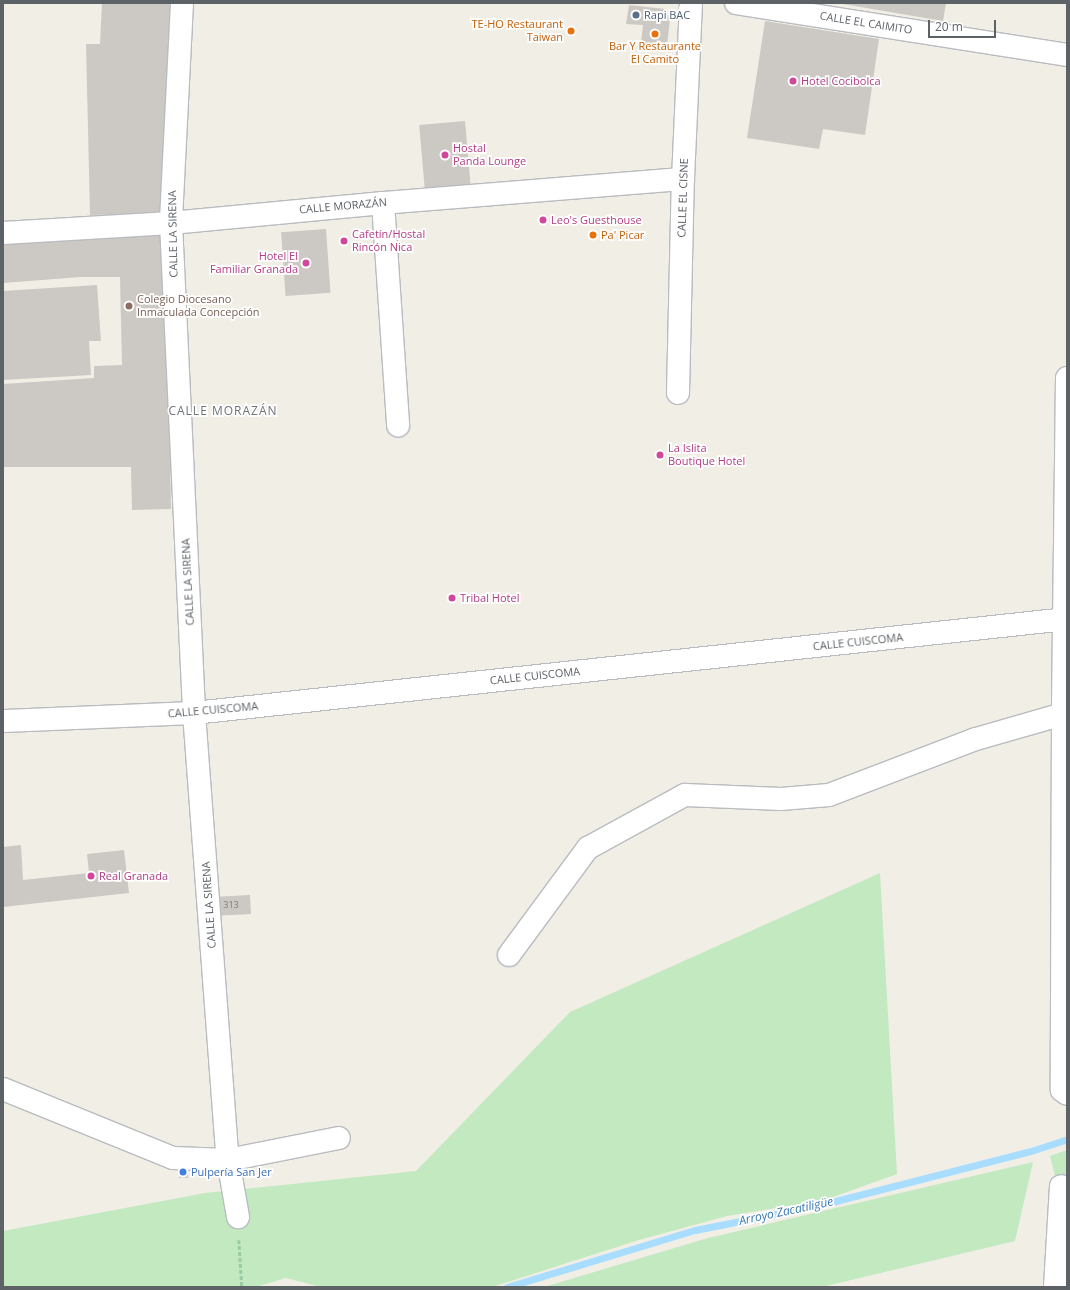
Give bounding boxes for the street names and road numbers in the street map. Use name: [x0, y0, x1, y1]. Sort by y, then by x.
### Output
street label: CALLE EL CAIMITO: [819, 9, 913, 37]
street label: CALLE EL CISNE: [675, 158, 691, 238]
street label: CALLE LA SIRENA: [166, 190, 180, 278]
street label: CALLE MORAZÁN: [299, 196, 387, 216]
street label: CALLE LA SIRENA: [179, 538, 197, 626]
street label: CALLE CUISCOMA: [812, 631, 904, 653]
street label: CALLE CUISCOMA: [489, 665, 581, 687]
street label: CALLE CUISCOMA: [167, 699, 259, 721]
street label: CALLE LA SIRENA: [199, 861, 219, 949]

